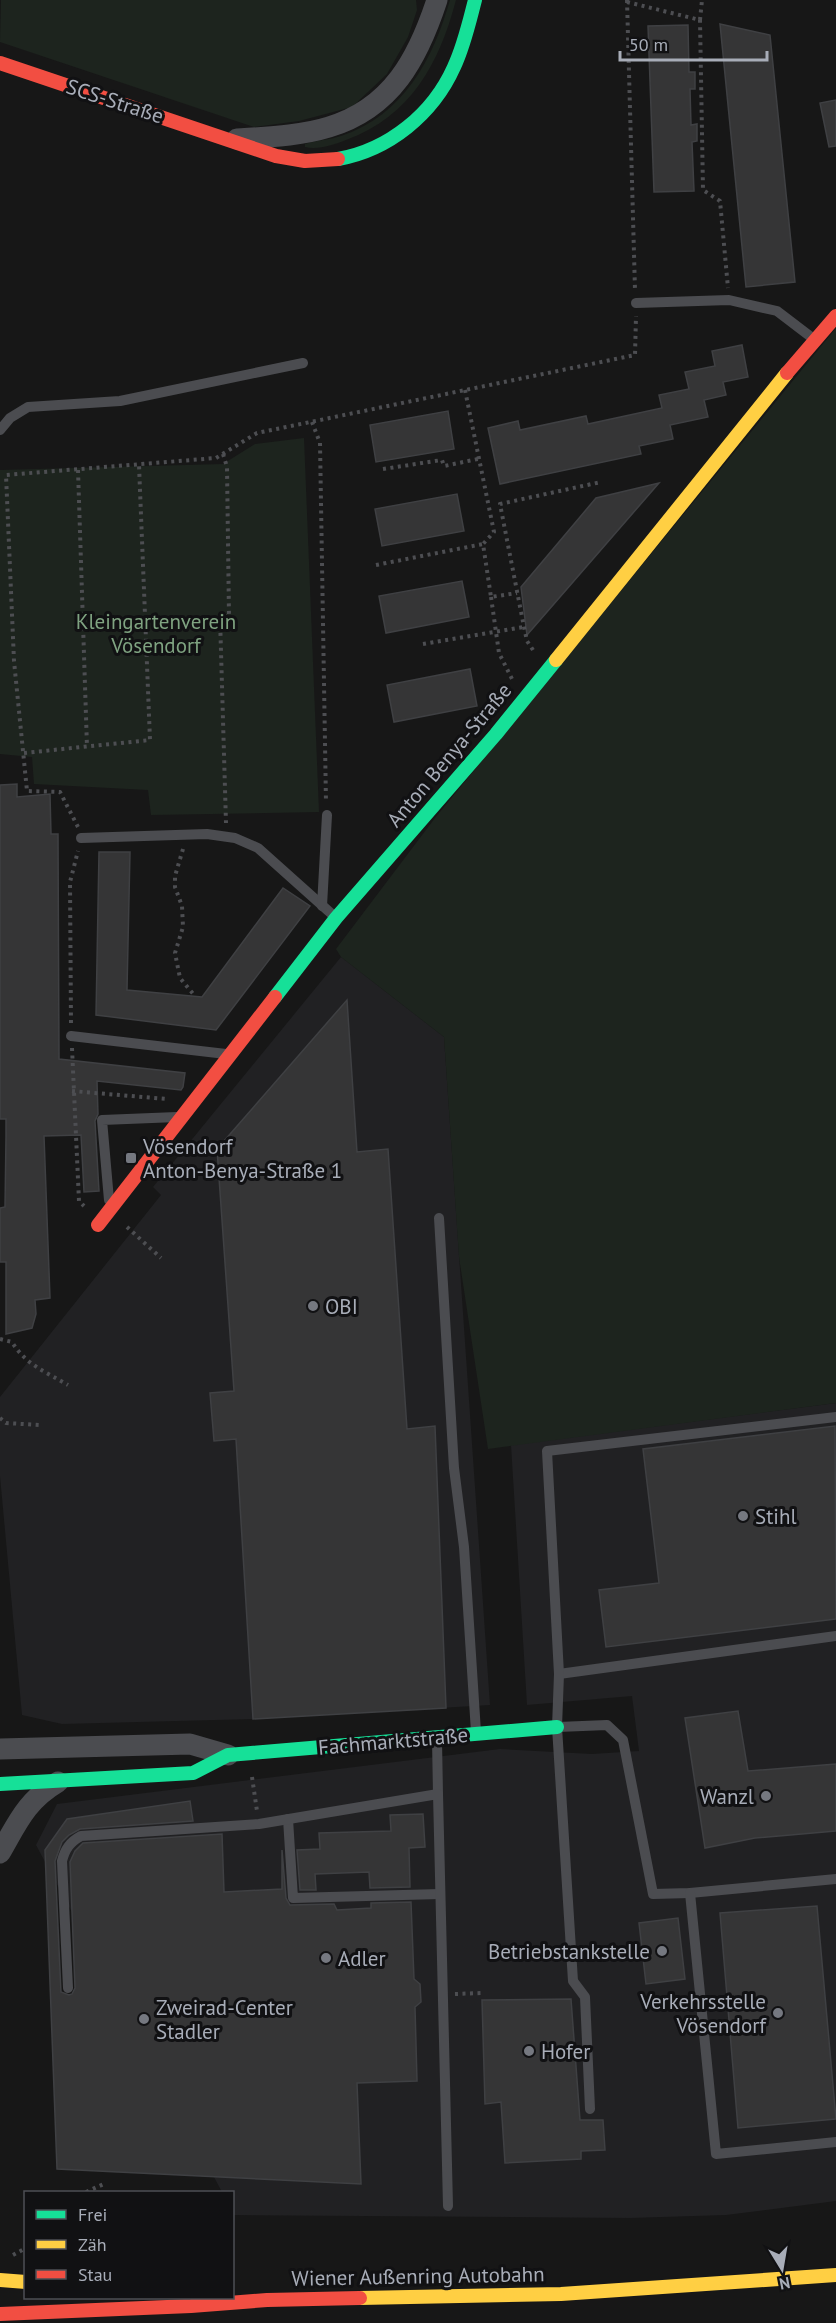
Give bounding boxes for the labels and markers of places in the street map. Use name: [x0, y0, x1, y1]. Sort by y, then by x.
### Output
place label: Vösendorf Anton-Benya-Straße 1: [142, 1133, 342, 1184]
marker: Vösendorf Anton-Benya-Straße 1: [124, 1151, 138, 1165]
place label: OBI: [325, 1293, 358, 1320]
marker: OBI: [306, 1299, 320, 1313]
place label: Stihl: [755, 1503, 797, 1530]
marker: Stihl: [736, 1509, 750, 1523]
place label: Wanzl: [700, 1783, 754, 1810]
marker: Wanzl: [759, 1789, 773, 1803]
place label: Betriebstankstelle: [488, 1938, 650, 1965]
marker: Betriebstankstelle: [655, 1944, 669, 1958]
place label: Adler: [338, 1945, 386, 1972]
marker: Adler: [319, 1951, 333, 1965]
place label: Verkehrsstelle Vösendorf: [639, 1988, 767, 2039]
place label: Zweirad-Center Stadler: [156, 1994, 293, 2045]
marker: Verkehrsstelle Vösendorf: [771, 2006, 785, 2020]
marker: Zweirad-Center Stadler: [137, 2012, 151, 2026]
place label: Hofer: [541, 2038, 590, 2065]
marker: Hofer: [522, 2044, 536, 2058]

